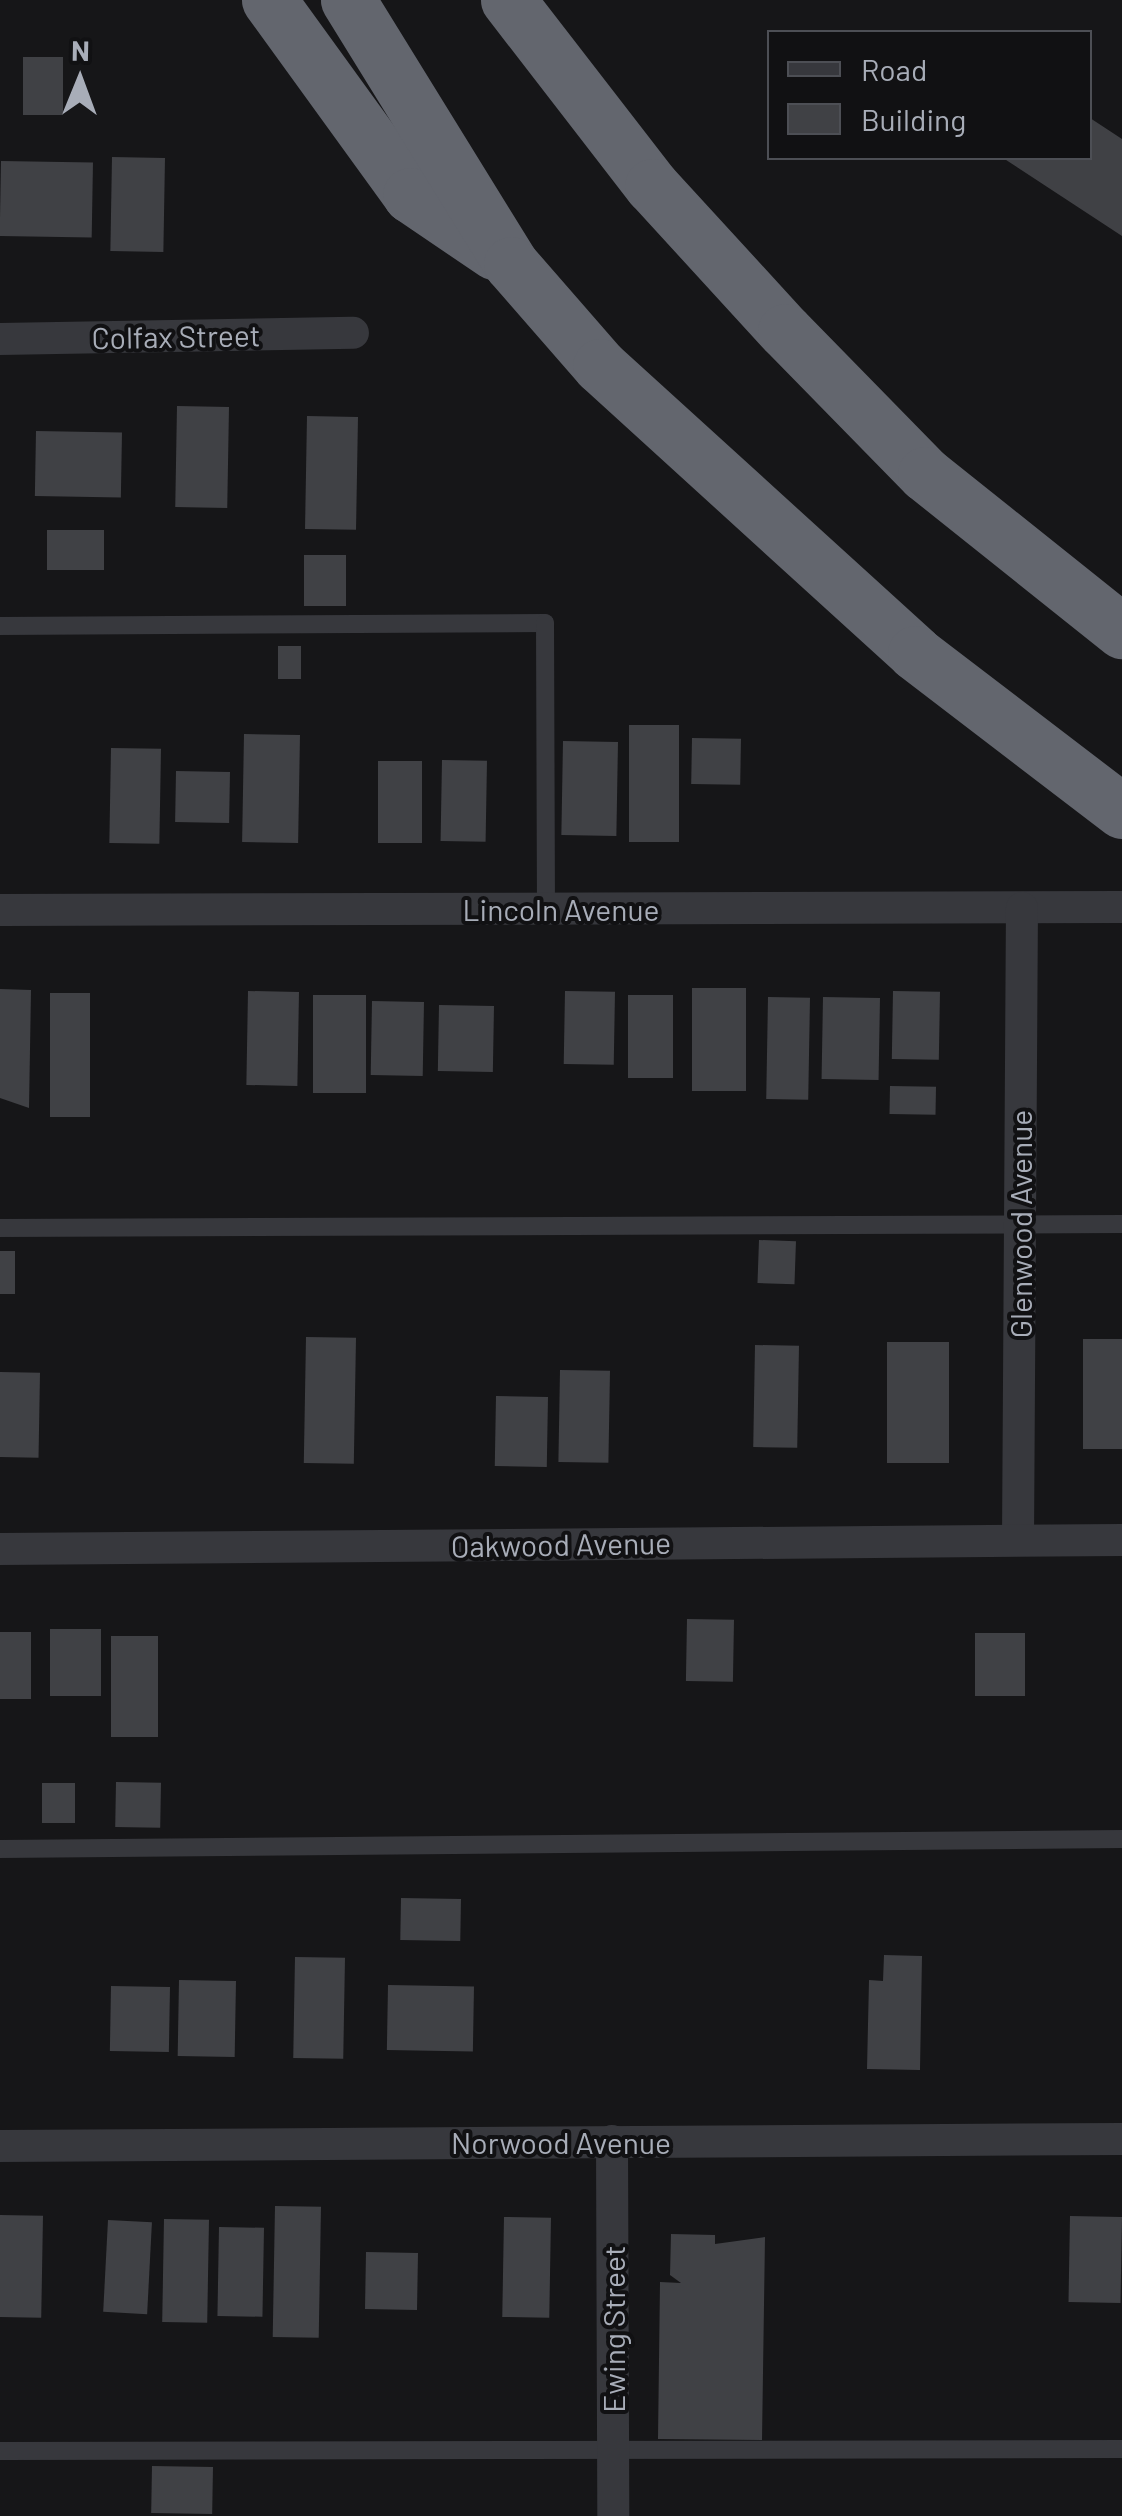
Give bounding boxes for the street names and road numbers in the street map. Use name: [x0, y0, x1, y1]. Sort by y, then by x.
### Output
street label: Colfax Street: [91, 317, 261, 355]
street label: Lincoln Avenue: [463, 891, 659, 927]
street label: Glenwood Avenue: [1002, 1110, 1038, 1338]
street label: Oakwood Avenue: [451, 1524, 671, 1564]
street label: Norwood Avenue: [451, 2124, 671, 2160]
street label: Ewing Street: [595, 2245, 631, 2413]

